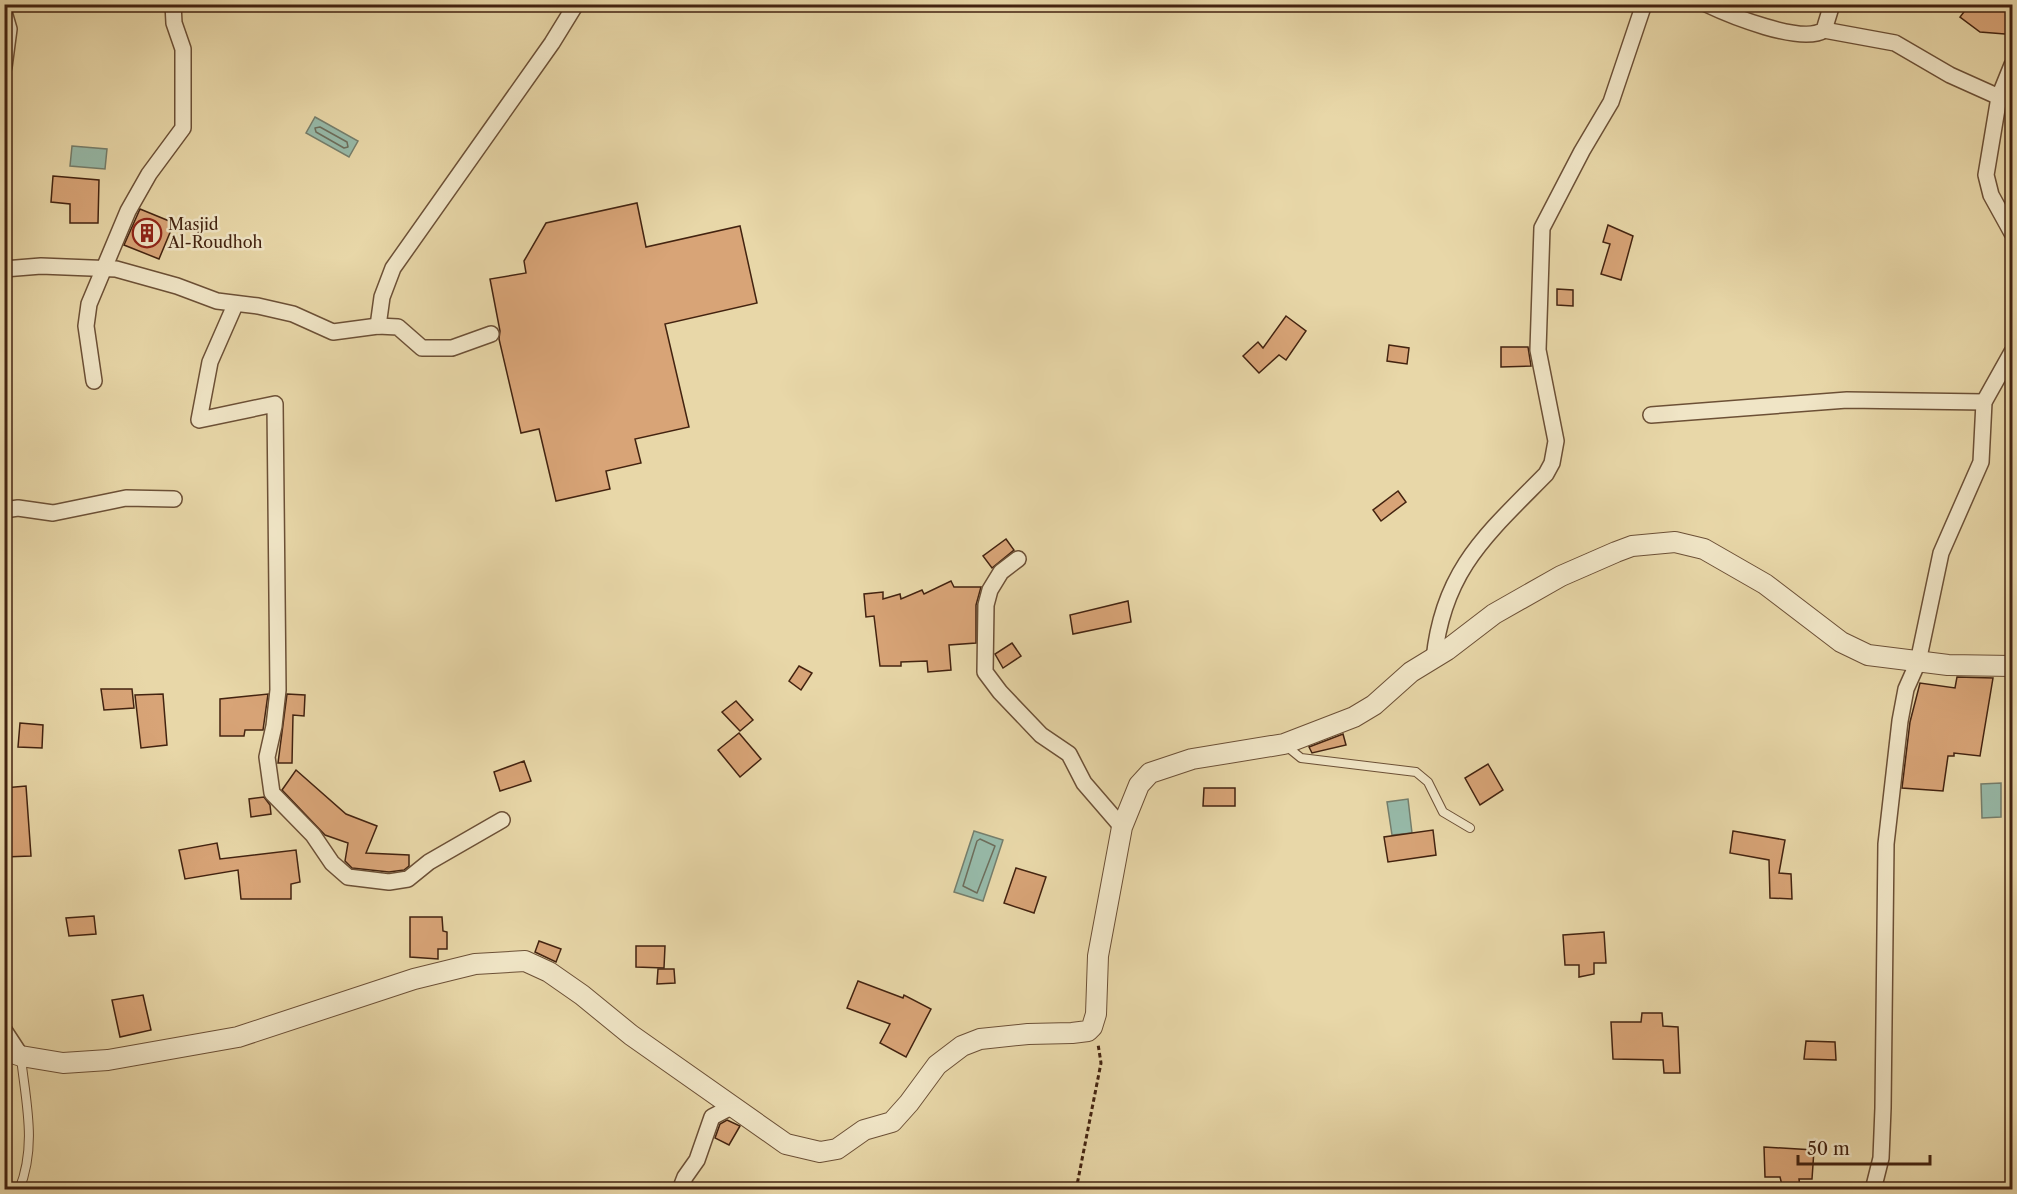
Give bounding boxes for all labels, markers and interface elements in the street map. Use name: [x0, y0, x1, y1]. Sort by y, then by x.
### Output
place label: Masjid Al-Roudhoh: [167, 214, 263, 252]
building icon: Masjid Al-Roudhoh: [131, 217, 163, 249]
scale bar: [1798, 1128, 1930, 1166]
text: 50 m: [1807, 1138, 1850, 1160]

